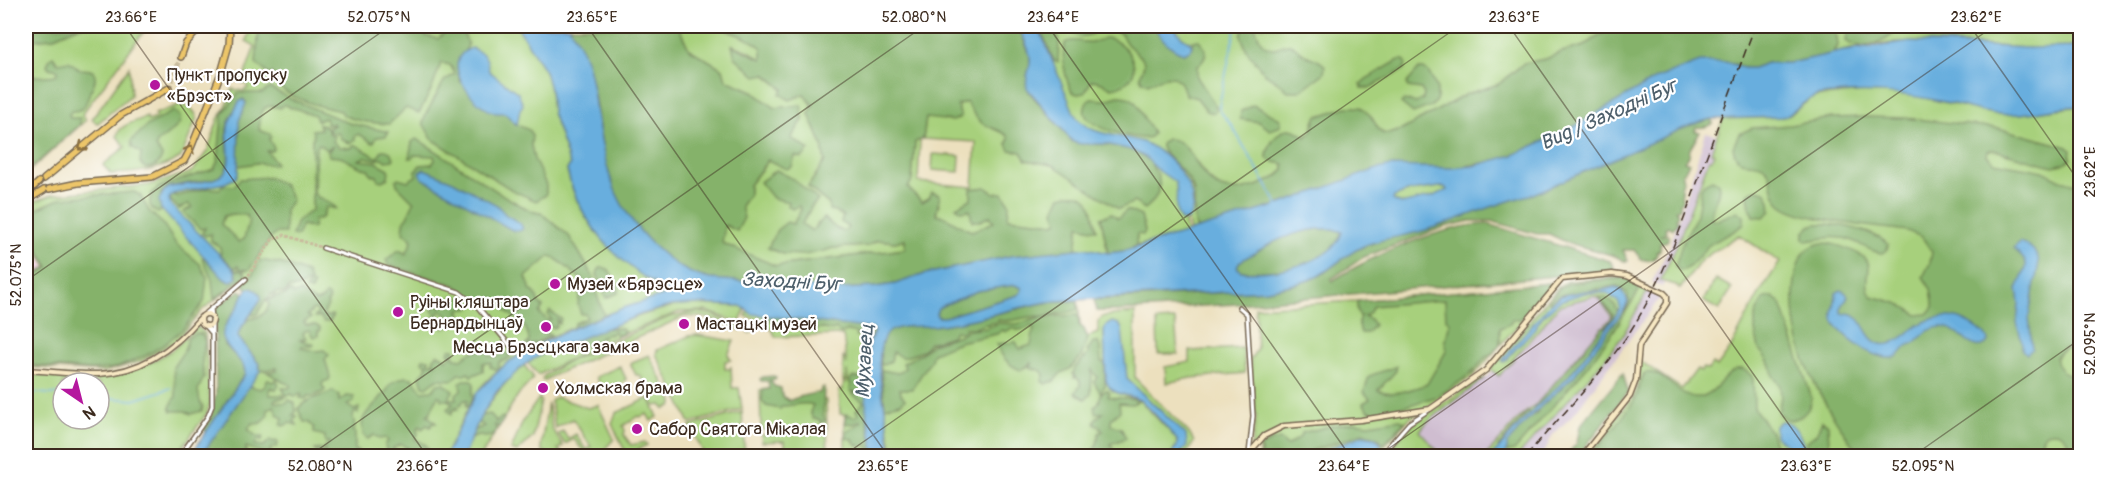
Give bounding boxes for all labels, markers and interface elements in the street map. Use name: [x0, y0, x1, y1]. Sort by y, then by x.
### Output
text: 23.66°E: [105, 8, 157, 27]
text: 52.075°N: [348, 8, 410, 27]
text: 23.65°E: [567, 8, 618, 27]
text: 52.080°N: [882, 8, 946, 27]
text: 23.64°E: [1027, 8, 1079, 27]
text: 23.63°E: [1488, 8, 1540, 27]
text: 23.62°E: [1950, 8, 2002, 27]
place label: Пункт пропуску «Брэст»: [167, 64, 287, 108]
water label: Bug / Заходні Буг: [1536, 72, 1683, 156]
marker: Пункт пропуску «Брэст»: [148, 78, 162, 92]
one-way arrow: [78, 140, 89, 151]
one-way arrow: [183, 144, 195, 155]
text: 23.62°E: [2081, 146, 2100, 198]
text: 52.075°N: [7, 244, 26, 306]
water label: Заходні Буг: [741, 266, 844, 297]
place label: Музей «Бярэсце»: [567, 273, 703, 296]
marker: Музей «Бярэсце»: [548, 277, 562, 291]
place label: Руіны кляштара Бернардынцаў: [410, 291, 529, 335]
marker: Руіны кляштара Бернардынцаў: [391, 305, 405, 319]
place label: Мастацкі музей: [696, 313, 817, 336]
text: 52.095°N: [2081, 313, 2100, 375]
marker: Мастацкі музей: [677, 317, 691, 331]
marker: Месца Брэсцкага замка: [539, 320, 553, 334]
water label: Мухавец: [850, 323, 879, 399]
place label: Месца Брэсцкага замка: [453, 336, 639, 359]
north arrow: [51, 371, 111, 431]
place label: Холмская брама: [555, 377, 682, 400]
marker: Холмская брама: [536, 381, 550, 395]
text: N: [79, 401, 99, 424]
place label: Сабор Святога Мікалая: [649, 418, 826, 441]
marker: Сабор Святога Мікалая: [630, 422, 644, 436]
text: 52.080°N: [288, 457, 352, 476]
text: 23.66°E: [396, 457, 448, 476]
text: 23.65°E: [858, 457, 909, 476]
text: 23.64°E: [1318, 457, 1370, 476]
text: 23.63°E: [1780, 457, 1832, 476]
text: 52.095°N: [1892, 457, 1954, 476]

